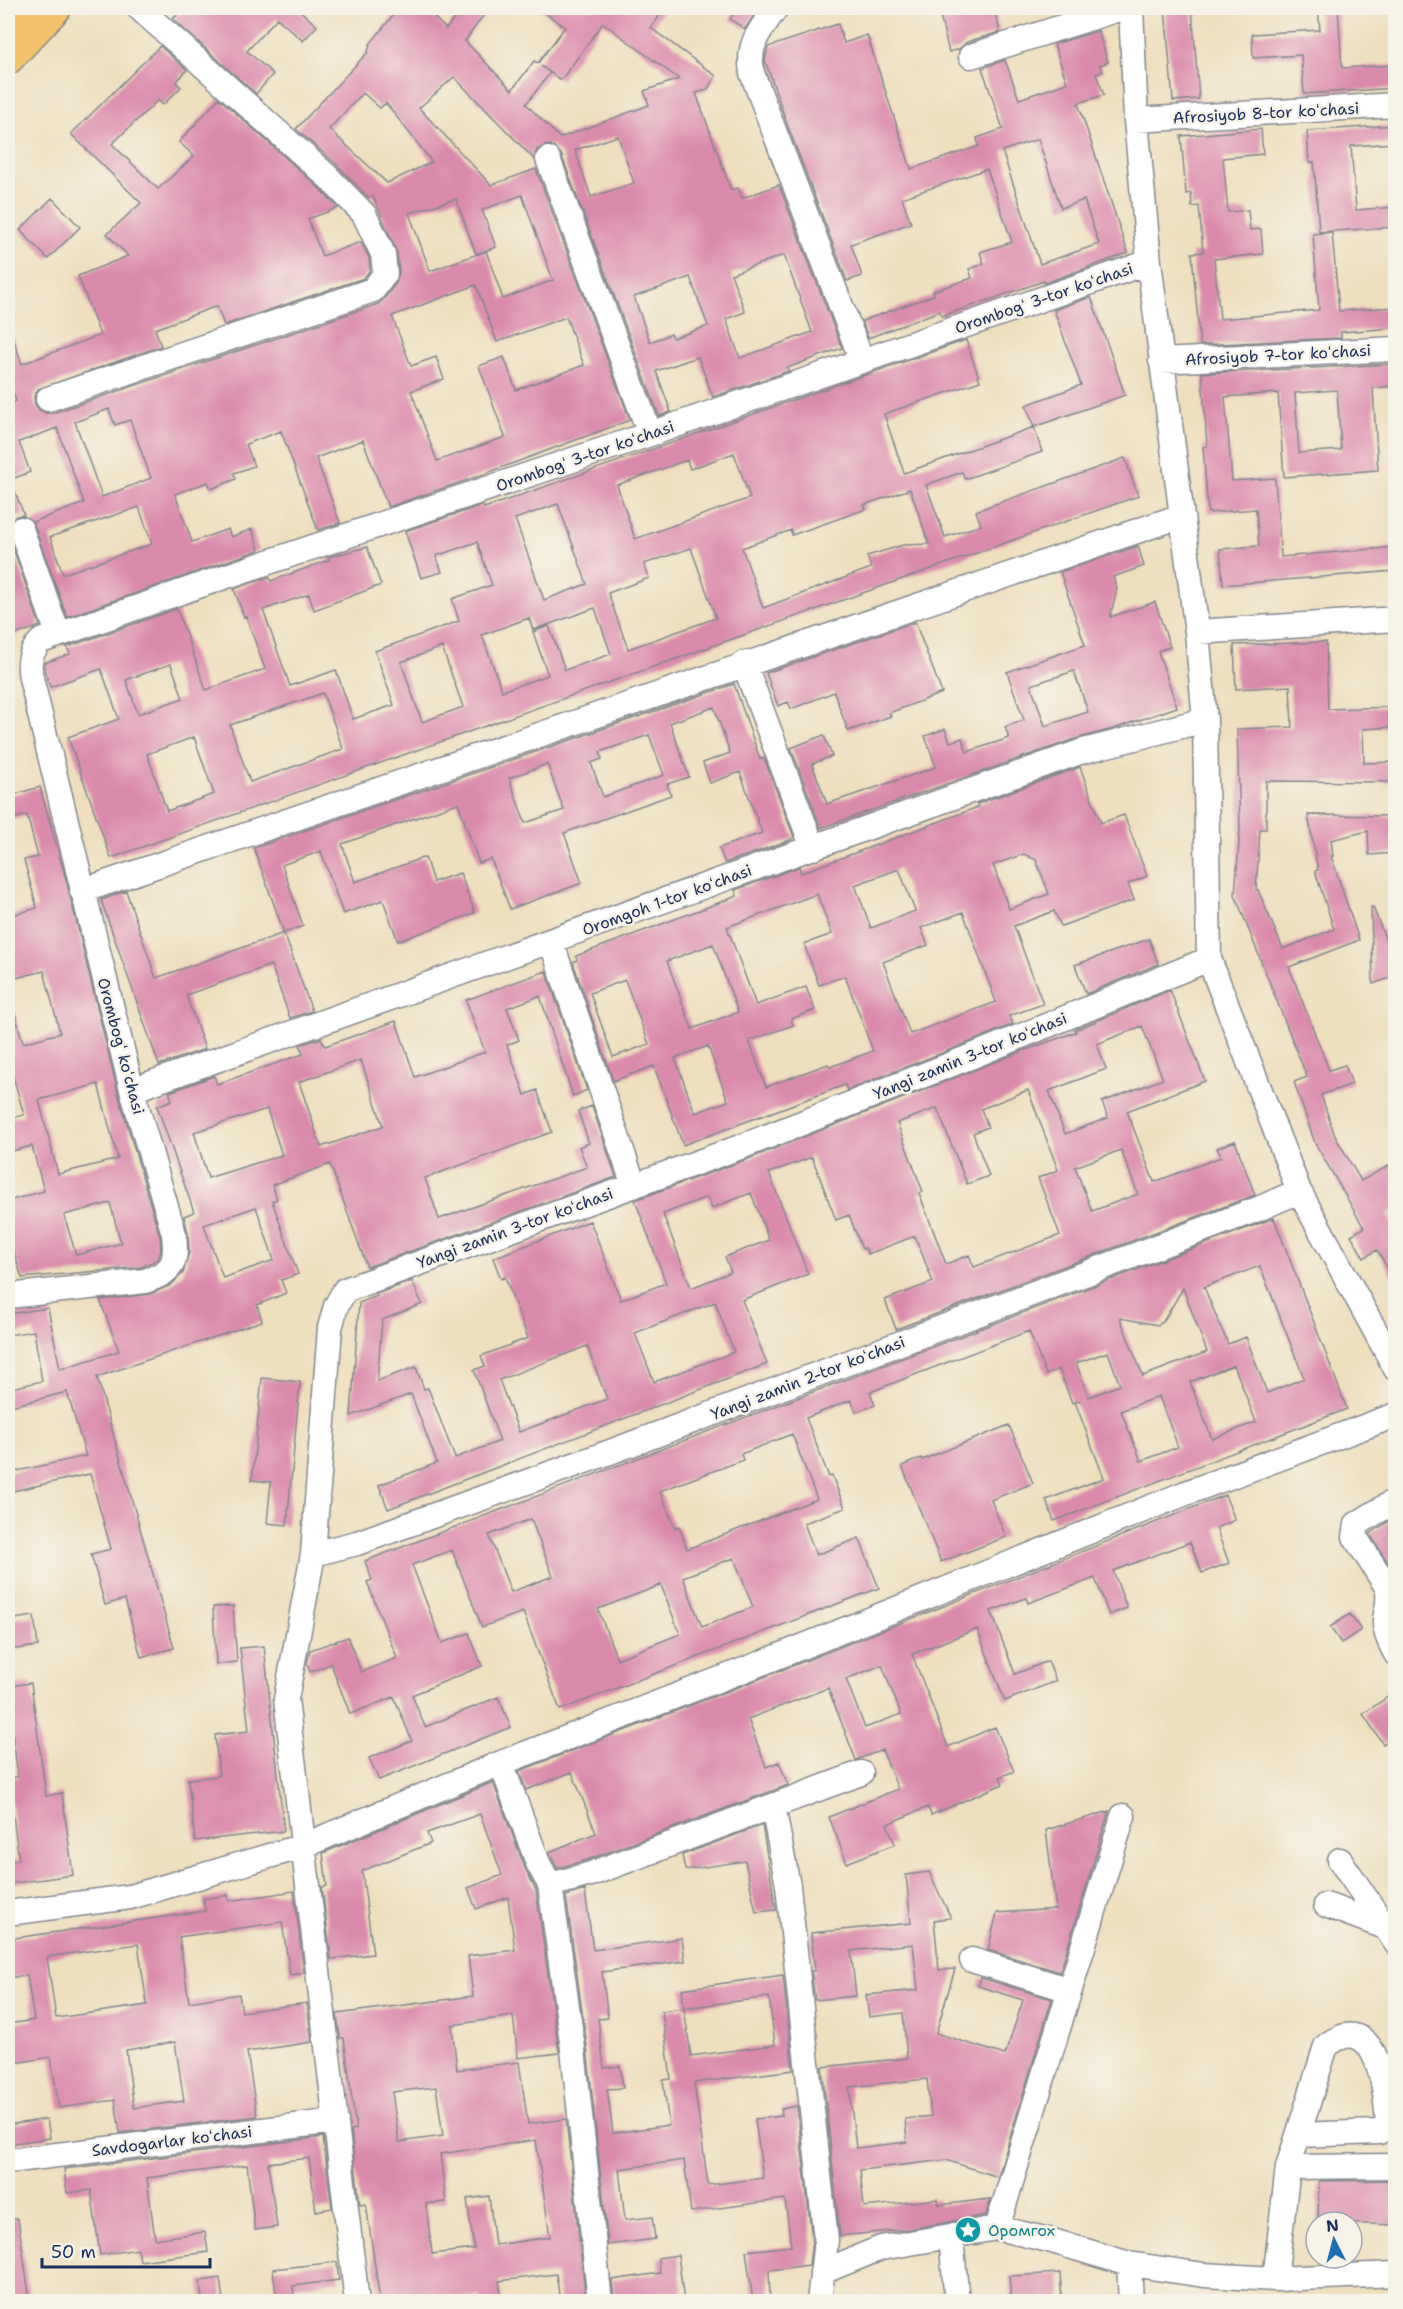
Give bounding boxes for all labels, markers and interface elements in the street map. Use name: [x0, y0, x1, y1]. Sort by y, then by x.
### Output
street label: Afrosiyob 8-tor koʻchasi: [1172, 98, 1360, 128]
street label: Orombogʻ 3-tor koʻchasi: [952, 258, 1136, 338]
street label: Afrosiyob 7-tor koʻchasi: [1184, 340, 1372, 370]
street label: Orombogʻ 3-tor koʻchasi: [493, 416, 677, 496]
street label: Oromgoh 1-tor koʻchasi: [579, 859, 755, 941]
street label: Orombogʻ koʻchasi: [93, 975, 149, 1117]
street label: Yangi zamin 3-tor koʻchasi: [870, 1007, 1070, 1105]
street label: Yangi zamin 3-tor koʻchasi: [414, 1183, 616, 1273]
street label: Yangi zamin 2-tor koʻchasi: [708, 1331, 908, 1425]
street label: Savdogarlar koʻchasi: [91, 2121, 253, 2161]
north arrow: [1304, 2210, 1364, 2270]
text: N: [1325, 2214, 1340, 2237]
place icon: Оромгох: [953, 2215, 983, 2245]
place label: Оромгох: [988, 2220, 1055, 2241]
scale bar: [42, 2231, 210, 2269]
text: 50 m: [51, 2240, 96, 2264]

